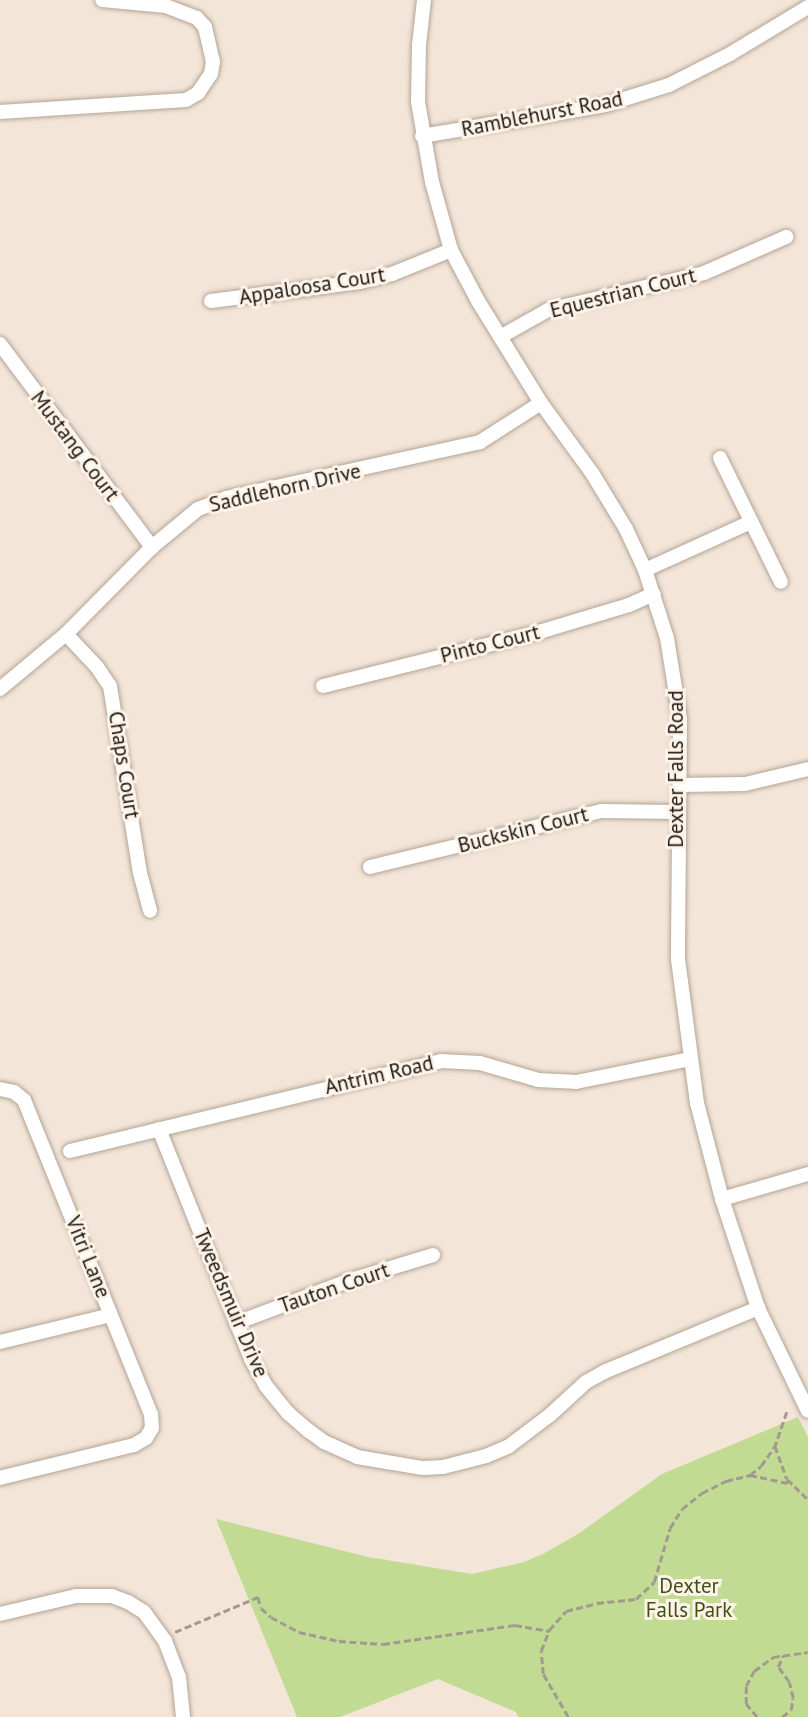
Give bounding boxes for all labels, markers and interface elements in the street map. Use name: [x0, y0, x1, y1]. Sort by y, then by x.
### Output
street label: Ramblehurst Road: [459, 86, 625, 142]
street label: Appaloosa Court: [237, 262, 387, 310]
street label: Equestrian Court: [547, 263, 699, 323]
street label: Mustang Court: [25, 386, 125, 506]
street label: Saddlehorn Drive: [207, 458, 363, 518]
street label: Pinto Court: [438, 620, 542, 668]
street label: Dexter Falls Road: [663, 690, 689, 848]
street label: Chaps Court: [103, 709, 145, 821]
street label: Buckskin Court: [455, 802, 591, 858]
street label: Antrim Road: [322, 1050, 436, 1100]
street label: Vitri Lane: [60, 1212, 116, 1302]
street label: Tweedsmuir Drive: [188, 1225, 274, 1381]
street label: Tauton Court: [275, 1257, 393, 1319]
park label: Dexter Falls Park: [646, 1573, 732, 1623]

